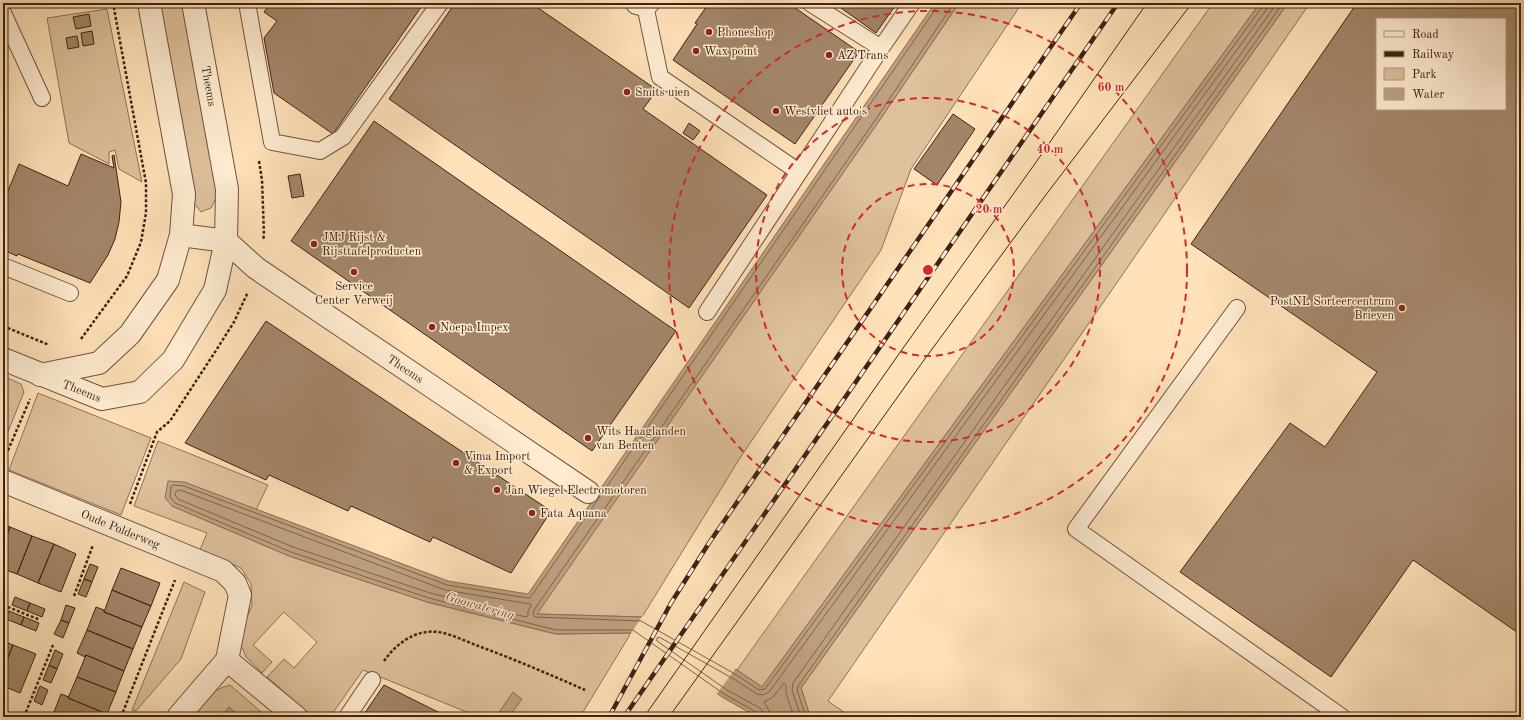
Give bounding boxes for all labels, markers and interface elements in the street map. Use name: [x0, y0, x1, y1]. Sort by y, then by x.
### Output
legend: [1376, 18, 1506, 110]
marker: Phoneshop: [704, 27, 714, 37]
place label: Phoneshop: [717, 27, 774, 39]
text: Road: [1412, 29, 1439, 41]
marker: Wax point: [691, 46, 701, 56]
place label: Wax point: [704, 46, 757, 58]
text: Railway: [1412, 49, 1455, 61]
marker: AZ Trans: [824, 50, 834, 60]
place label: AZ Trans: [837, 50, 888, 62]
street label: Theems: [199, 65, 217, 107]
text: Park: [1412, 69, 1437, 81]
text: 60 m: [1098, 82, 1125, 94]
marker: Smits uien: [622, 87, 632, 97]
place label: Smits uien: [635, 87, 690, 99]
text: Water: [1412, 89, 1445, 101]
marker: Westvliet auto's: [771, 106, 781, 116]
place label: Westvliet auto's: [784, 106, 867, 118]
text: 40 m: [1037, 144, 1064, 156]
text: 20 m: [976, 204, 1003, 216]
place label: JMJ Rijst & Rijsttafelproducten: [322, 232, 422, 258]
marker: JMJ Rijst & Rijsttafelproducten: [309, 239, 319, 249]
centre of rings: [921, 263, 935, 277]
marker: Service Center Verweij: [349, 267, 359, 277]
place label: Service Center Verweij: [315, 281, 393, 307]
place label: PostNL Sorteercentrum Brieven: [1270, 296, 1395, 322]
marker: PostNL Sorteercentrum Brieven: [1397, 303, 1407, 313]
marker: Noepa Impex: [427, 322, 437, 332]
place label: Noepa Impex: [440, 322, 508, 334]
street label: Theems: [385, 353, 425, 386]
street label: Theems: [60, 379, 103, 405]
place label: Wits Haaglanden van Benten: [596, 426, 687, 452]
marker: Wits Haaglanden van Benten: [583, 433, 593, 443]
place label: Vima Import & Export: [464, 451, 530, 477]
marker: Vima Import & Export: [451, 458, 461, 468]
marker: Jan Wiegel Electromotoren: [492, 485, 502, 495]
place label: Jan Wiegel Electromotoren: [505, 485, 647, 497]
marker: Fata Aquana: [527, 508, 537, 518]
place label: Fata Aquana: [540, 508, 607, 520]
street label: Oude Polderweg: [79, 509, 162, 552]
water label: Goowatering: [444, 590, 516, 622]

